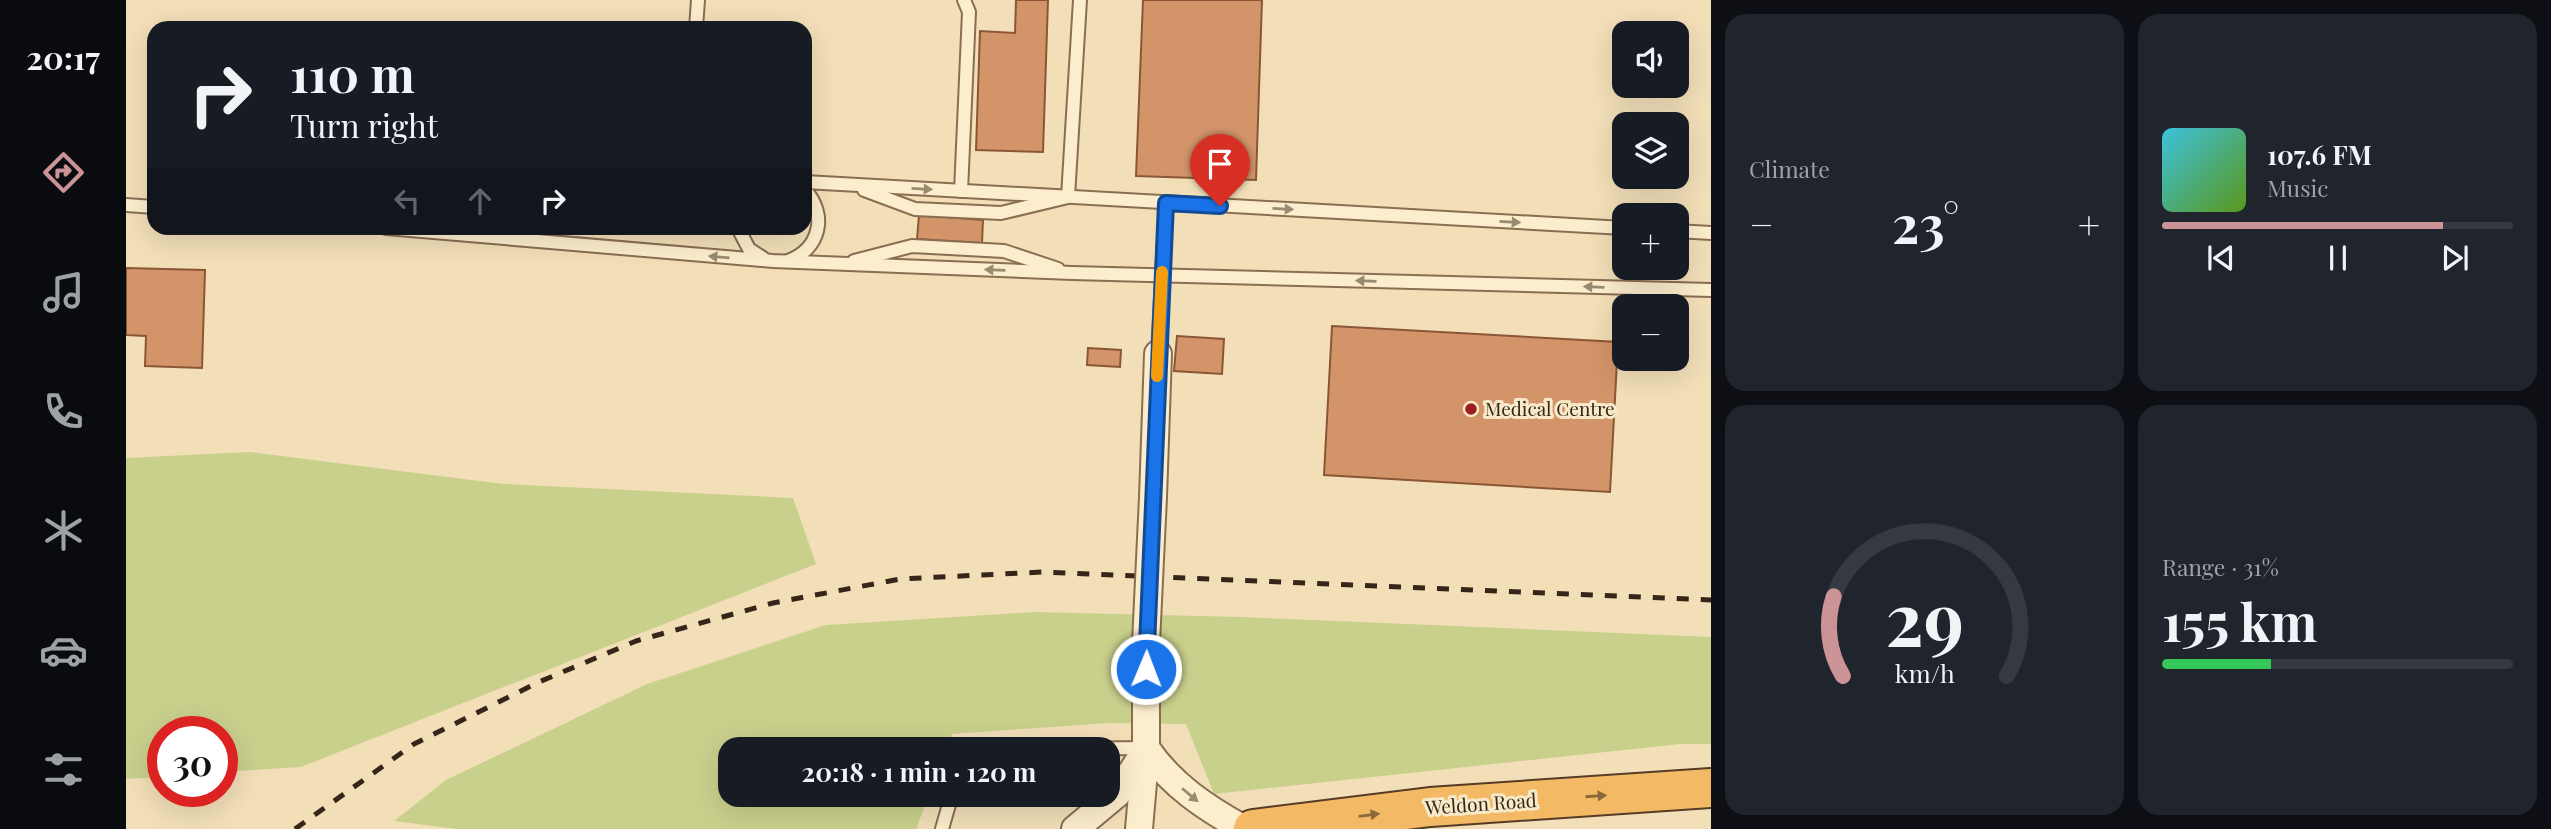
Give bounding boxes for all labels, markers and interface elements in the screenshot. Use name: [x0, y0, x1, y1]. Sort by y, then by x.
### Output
map controls: [1612, 21, 1689, 371]
button: sound: [1612, 21, 1689, 98]
text: 20:17: [26, 35, 100, 78]
text: 110 m: [290, 40, 415, 105]
icon: right: [175, 49, 266, 140]
text: Turn right: [290, 103, 438, 146]
button: layers: [1612, 112, 1689, 189]
pin: [1190, 134, 1250, 206]
text: 107.6 FM: [2267, 137, 2372, 172]
icon: arrive: [1201, 145, 1239, 183]
icon: directions: [39, 148, 88, 197]
text: Climate: [1749, 153, 1830, 184]
text: Music: [2267, 172, 2328, 203]
icon: left: [388, 182, 426, 220]
icon: ahead: [461, 182, 499, 220]
icon: right: [534, 182, 572, 220]
one-way arrow: [911, 183, 933, 194]
text: 23°: [1892, 188, 1959, 257]
text: −: [1749, 198, 1774, 249]
text: +: [2078, 198, 2100, 249]
button: +: [1612, 203, 1689, 280]
one-way arrow: [1273, 204, 1295, 215]
one-way arrow: [1500, 217, 1522, 228]
icon: previous: [2202, 239, 2240, 277]
icon: pause: [2319, 239, 2357, 277]
icon: next: [2436, 239, 2474, 277]
one-way arrow: [708, 251, 730, 262]
one-way arrow: [984, 265, 1006, 276]
icon: music: [39, 268, 88, 317]
one-way arrow: [1355, 275, 1377, 287]
one-way arrow: [1583, 282, 1605, 293]
button: −: [1612, 294, 1689, 371]
icon: phone: [39, 387, 88, 436]
place label: Medical Centre: [1485, 395, 1615, 421]
marker: Medical Centre: [1463, 401, 1479, 417]
icon: climate: [39, 506, 88, 555]
text: Range · 31%: [2162, 551, 2279, 582]
text: 29: [1885, 567, 1964, 664]
text: 155 km: [2162, 586, 2317, 655]
icon: car: [39, 626, 88, 675]
position arrow: [1109, 632, 1183, 706]
text: km/h: [1895, 656, 1955, 689]
speed limit sign: 30: [147, 716, 238, 807]
icon: filters: [39, 745, 88, 794]
text: 20:18 · 1 min · 120 m: [802, 754, 1036, 789]
street label: Weldon Road: [1423, 786, 1537, 820]
one-way arrow: [1181, 787, 1199, 802]
one-way arrow: [1585, 790, 1607, 801]
one-way arrow: [1358, 809, 1380, 820]

